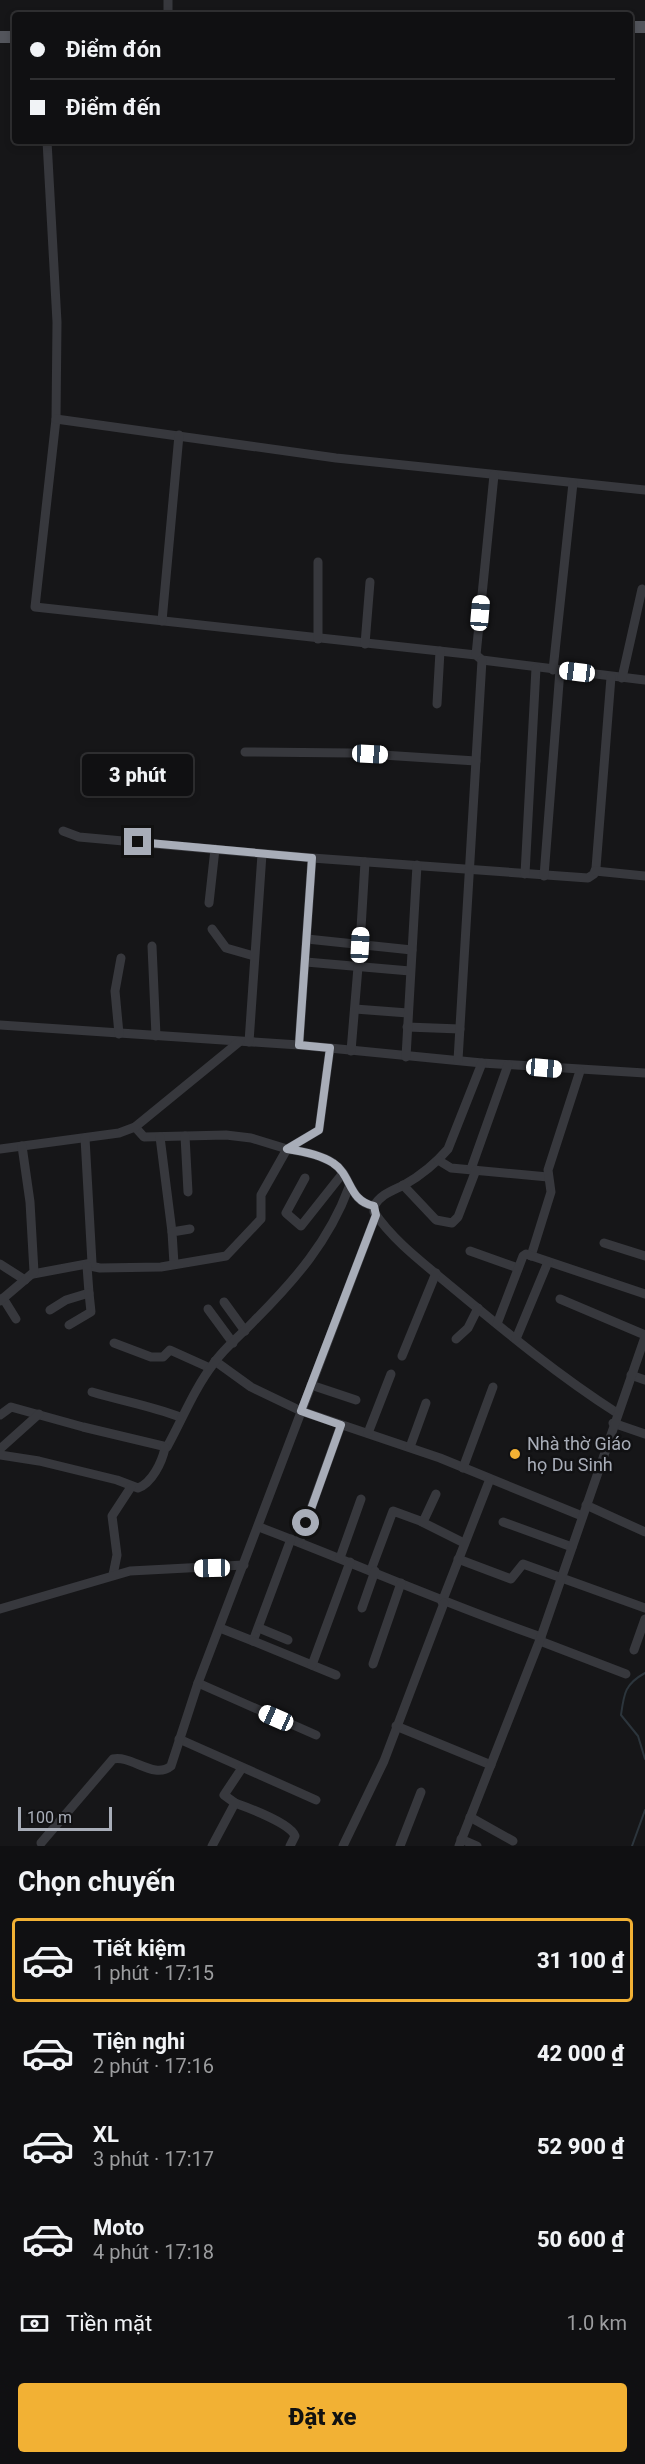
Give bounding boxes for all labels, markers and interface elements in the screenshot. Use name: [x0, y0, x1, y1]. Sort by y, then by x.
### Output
text: Điểm đón: [66, 37, 161, 62]
text: Điểm đến: [66, 95, 161, 120]
car: [469, 594, 491, 632]
car: [558, 661, 596, 683]
car: [352, 744, 388, 764]
callout: 3 phút: [82, 755, 194, 797]
text: 3 phút: [109, 763, 166, 787]
route end: [124, 828, 151, 855]
car: [350, 927, 370, 963]
car: [525, 1057, 563, 1079]
place label: Nhà thờ Giáo họ Du Sinh: [527, 1433, 631, 1475]
marker: Nhà thờ Giáo họ Du Sinh: [508, 1447, 522, 1461]
route start: [292, 1509, 319, 1536]
car: [194, 1559, 230, 1577]
car: [256, 1702, 296, 1734]
scale bar: [18, 1804, 112, 1832]
text: 100 m: [27, 1808, 72, 1827]
text: Chọn chuyến: [18, 1866, 175, 1898]
icon: car: [21, 1933, 75, 1987]
text: Tiết kiệm: [93, 1936, 186, 1961]
text: 31 100 ₫: [537, 1948, 624, 1973]
text: 1 phút · 17:15: [93, 1961, 214, 1985]
icon: car: [21, 2026, 75, 2080]
text: Tiện nghi: [93, 2029, 185, 2054]
text: 42 000 ₫: [537, 2041, 624, 2066]
text: 2 phút · 17:16: [93, 2054, 214, 2078]
icon: car: [21, 2119, 75, 2173]
text: XL: [93, 2122, 119, 2147]
text: 52 900 ₫: [537, 2134, 624, 2159]
text: 3 phút · 17:17: [93, 2147, 214, 2171]
icon: car: [21, 2212, 75, 2266]
text: Moto: [93, 2215, 144, 2240]
text: 50 600 ₫: [537, 2227, 624, 2252]
text: 4 phút · 17:18: [93, 2240, 214, 2264]
icon: cash: [18, 2307, 51, 2340]
text: Tiền mặt: [66, 2311, 152, 2336]
text: 1.0 km: [567, 2311, 627, 2335]
button: Đặt xe: [18, 2383, 627, 2452]

